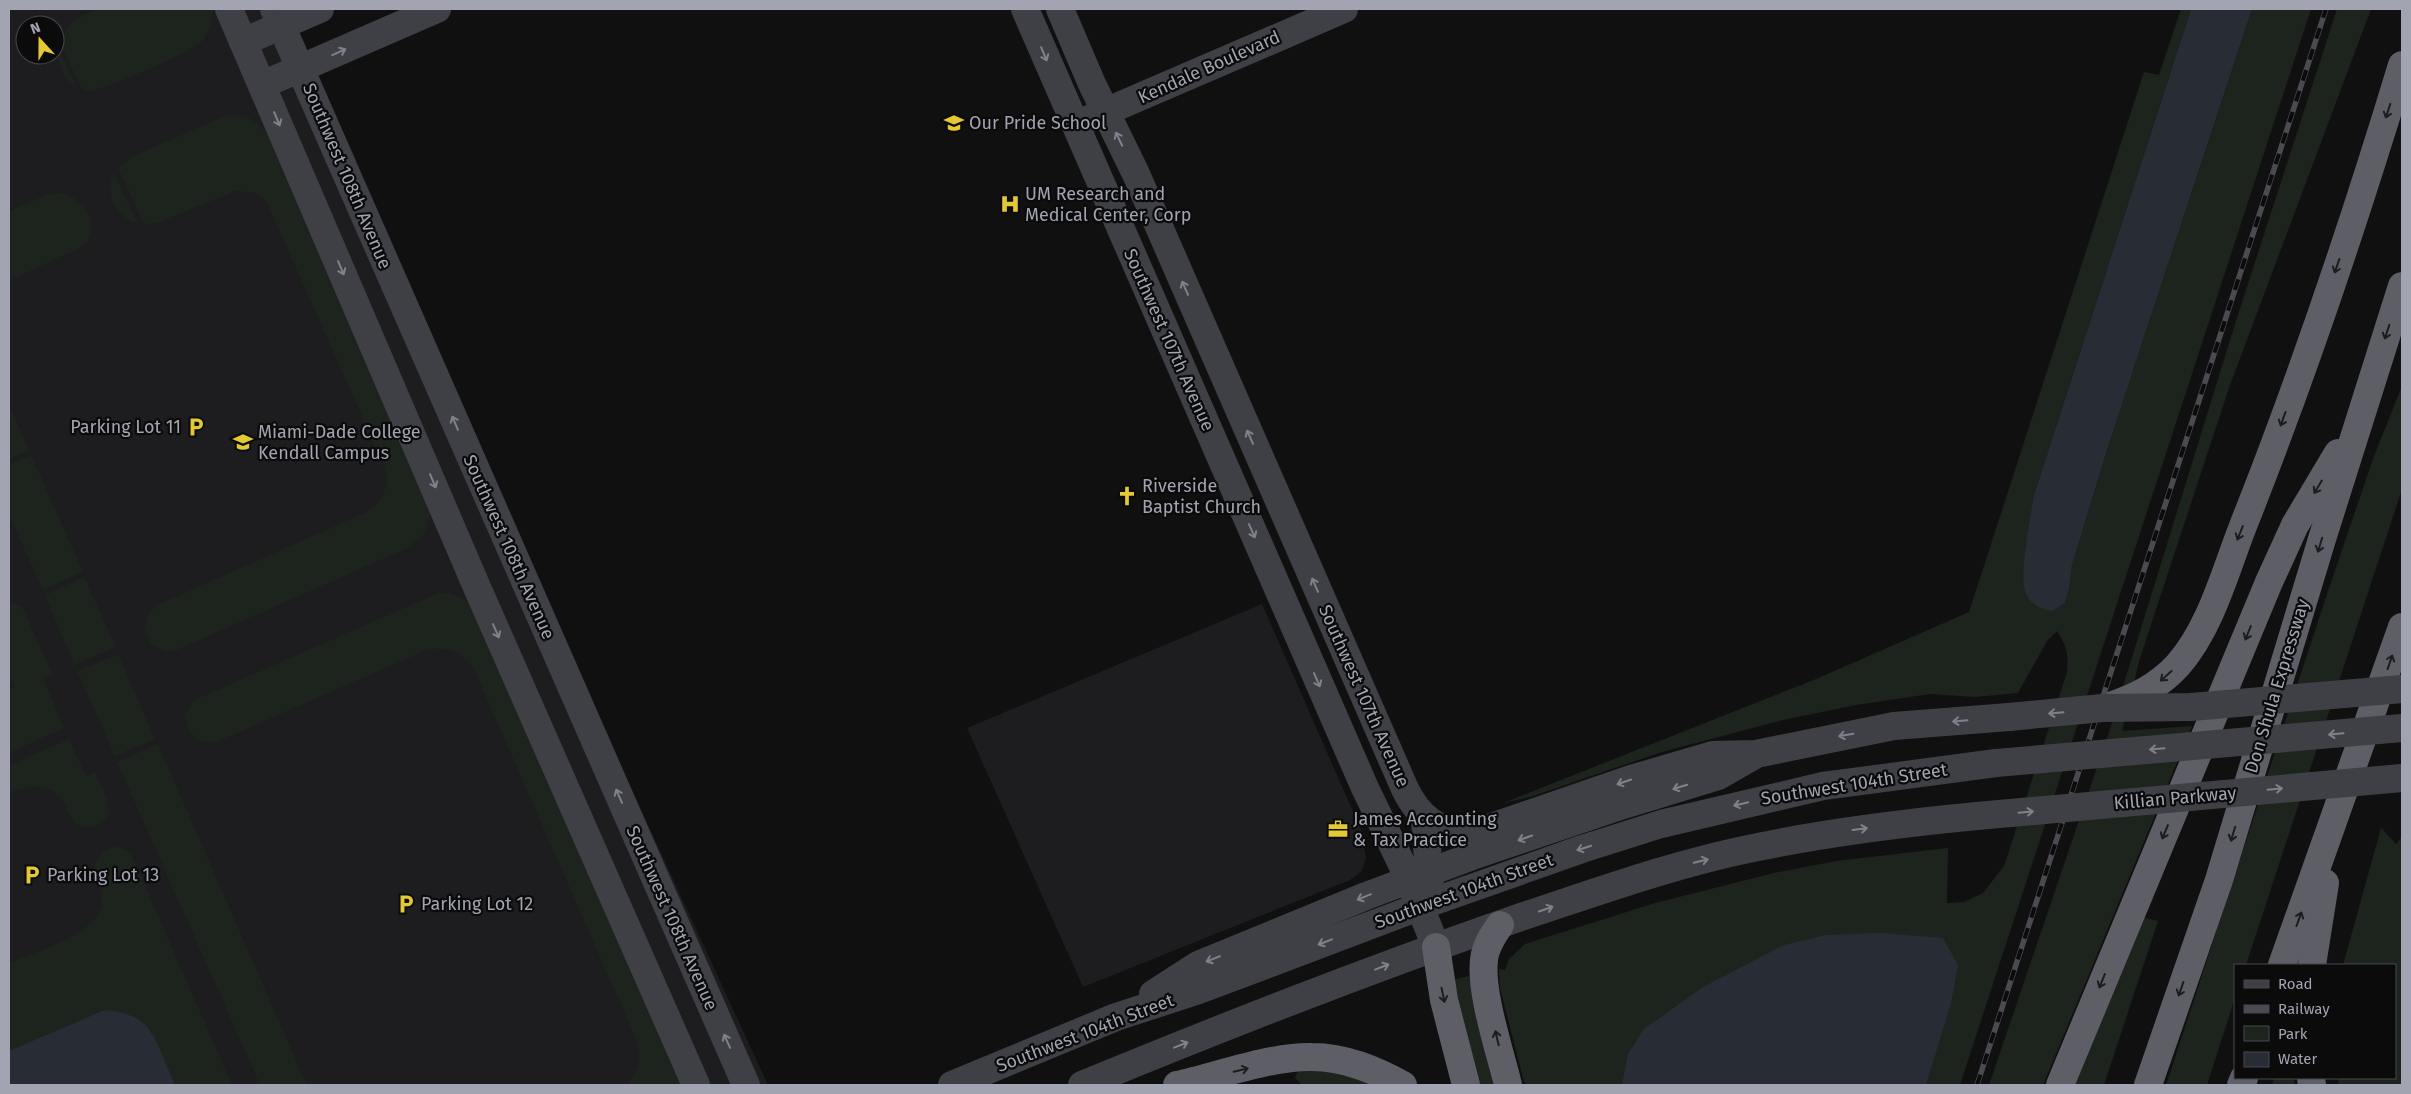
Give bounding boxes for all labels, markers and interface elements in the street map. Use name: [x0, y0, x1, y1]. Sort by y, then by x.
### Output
north arrow: [15, 15, 65, 65]
text: N: [28, 19, 43, 38]
street label: Kendale Boulevard: [1135, 26, 1283, 108]
one-way arrow: [331, 46, 346, 56]
one-way arrow: [1040, 46, 1050, 61]
street label: Southwest 108th Avenue: [298, 80, 396, 272]
one-way arrow: [2382, 103, 2392, 119]
one-way arrow: [273, 111, 282, 126]
school or university icon: Our Pride School: [943, 112, 965, 134]
place label: Our Pride School: [969, 112, 1106, 134]
one-way arrow: [1114, 132, 1123, 147]
place label: UM Research and Medical Center, Corp: [1025, 183, 1191, 226]
hospital icon: UM Research and Medical Center, Corp: [999, 193, 1021, 215]
street label: Southwest 107th Avenue: [1119, 245, 1219, 435]
one-way arrow: [2332, 257, 2341, 273]
one-way arrow: [337, 260, 346, 275]
one-way arrow: [1179, 281, 1189, 296]
one-way arrow: [2382, 324, 2392, 340]
one-way arrow: [2278, 410, 2287, 426]
place label: Parking Lot 11: [70, 416, 181, 438]
parking icon: Parking Lot 11: [185, 416, 207, 438]
one-way arrow: [449, 416, 459, 431]
place label: Miami-Dade College Kendall Campus: [258, 421, 421, 464]
one-way arrow: [1244, 430, 1254, 445]
school or university icon: Miami-Dade College Kendall Campus: [232, 431, 254, 453]
street label: Southwest 108th Avenue: [458, 451, 560, 643]
one-way arrow: [429, 473, 439, 488]
place label: Riverside Baptist Church: [1142, 475, 1261, 518]
one-way arrow: [2312, 479, 2322, 493]
church icon: Riverside Baptist Church: [1116, 485, 1138, 507]
one-way arrow: [1248, 523, 1258, 538]
one-way arrow: [2235, 525, 2245, 540]
one-way arrow: [2315, 537, 2325, 553]
one-way arrow: [1310, 578, 1320, 593]
street label: Don Shula Expressway: [2240, 596, 2314, 776]
street label: Southwest 107th Avenue: [1314, 601, 1414, 791]
one-way arrow: [492, 623, 502, 638]
one-way arrow: [2243, 625, 2252, 640]
one-way arrow: [2386, 655, 2395, 670]
one-way arrow: [2160, 670, 2173, 681]
one-way arrow: [1313, 672, 1323, 687]
one-way arrow: [2048, 708, 2064, 717]
one-way arrow: [1952, 716, 1968, 726]
one-way arrow: [2329, 729, 2345, 739]
one-way arrow: [1838, 731, 1854, 740]
one-way arrow: [2149, 745, 2165, 754]
street label: Southwest 104th Street: [1759, 758, 1949, 810]
one-way arrow: [1616, 778, 1632, 787]
one-way arrow: [1672, 782, 1688, 792]
street label: Killian Parkway: [2113, 782, 2237, 814]
one-way arrow: [2267, 785, 2283, 794]
one-way arrow: [613, 789, 623, 804]
one-way arrow: [1733, 800, 1749, 809]
one-way arrow: [2018, 807, 2034, 816]
place label: James Accounting & Tax Practice: [1353, 808, 1497, 851]
office icon: James Accounting & Tax Practice: [1327, 818, 1349, 840]
street label: Southwest 108th Avenue: [621, 822, 723, 1014]
one-way arrow: [1852, 824, 1868, 834]
one-way arrow: [2160, 824, 2170, 839]
one-way arrow: [2227, 826, 2237, 842]
one-way arrow: [1518, 834, 1534, 843]
one-way arrow: [1577, 844, 1593, 853]
street label: Southwest 104th Street: [1372, 848, 1557, 934]
one-way arrow: [1692, 856, 1708, 865]
parking icon: Parking Lot 13: [21, 864, 43, 886]
place label: Parking Lot 13: [47, 864, 159, 886]
parking icon: Parking Lot 12: [395, 893, 417, 915]
place label: Parking Lot 12: [421, 893, 533, 915]
one-way arrow: [1356, 893, 1372, 902]
one-way arrow: [1538, 904, 1553, 913]
one-way arrow: [2295, 912, 2304, 928]
one-way arrow: [1318, 938, 1333, 947]
one-way arrow: [1206, 955, 1221, 964]
one-way arrow: [1374, 962, 1389, 971]
legend: [2234, 964, 2396, 1079]
one-way arrow: [2097, 973, 2106, 988]
text: Road: [2278, 975, 2313, 993]
one-way arrow: [2176, 980, 2185, 996]
one-way arrow: [1439, 986, 1448, 1002]
street label: Southwest 104th Street: [993, 989, 1177, 1077]
text: Railway: [2278, 1000, 2330, 1018]
text: Park: [2278, 1025, 2308, 1043]
one-way arrow: [1492, 1030, 1501, 1046]
one-way arrow: [721, 1034, 731, 1049]
one-way arrow: [1173, 1040, 1189, 1049]
text: Water: [2278, 1050, 2317, 1068]
one-way arrow: [1233, 1065, 1249, 1074]

